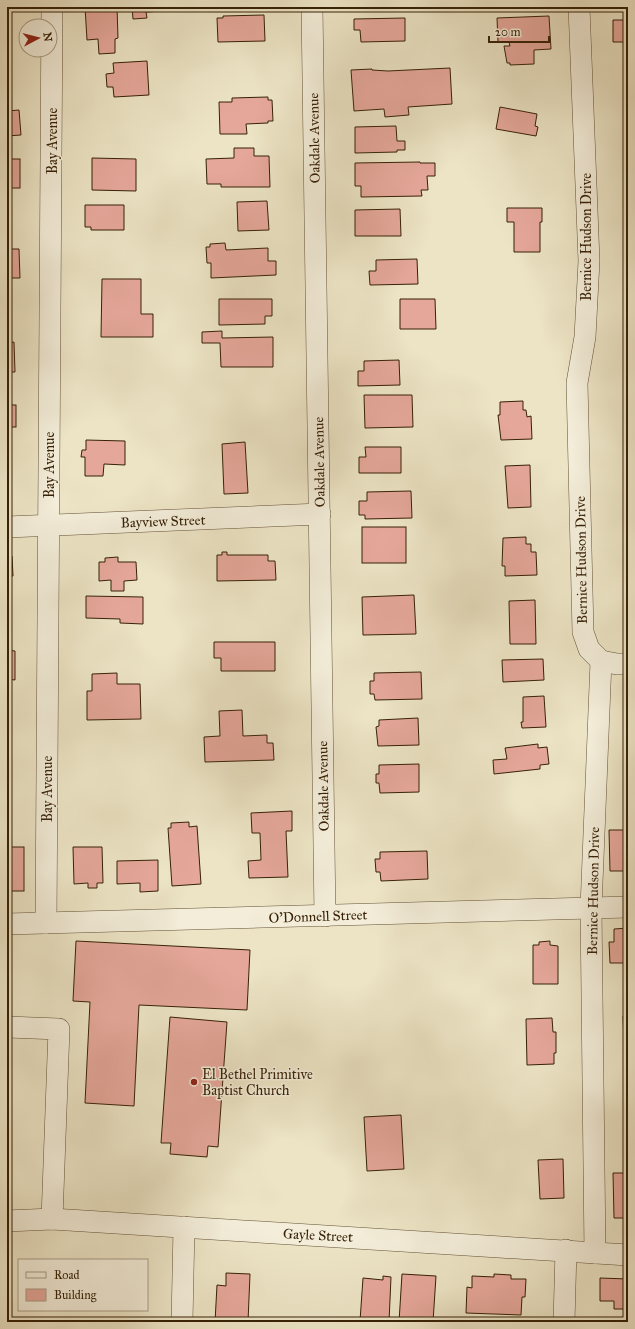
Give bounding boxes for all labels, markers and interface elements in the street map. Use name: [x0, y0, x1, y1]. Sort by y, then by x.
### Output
north arrow: [18, 18, 58, 58]
scale bar: [489, 18, 549, 44]
text: 20 m: [495, 25, 521, 39]
text: N: [40, 31, 55, 43]
street label: Oakdale Avenue: [305, 92, 324, 183]
street label: Bay Avenue: [44, 108, 61, 174]
street label: Bernice Hudson Drive: [578, 173, 595, 301]
street label: Oakdale Avenue: [310, 416, 329, 507]
street label: Bay Avenue: [41, 432, 58, 498]
street label: Bernice Hudson Drive: [572, 496, 591, 624]
street label: Bayview Street: [120, 512, 206, 531]
street label: Oakdale Avenue: [314, 740, 333, 831]
street label: Bay Avenue: [39, 756, 56, 822]
street label: Bernice Hudson Drive: [584, 827, 603, 955]
street label: O'Donnell Street: [268, 906, 368, 927]
place label: El Bethel Primitive Baptist Church: [202, 1066, 313, 1099]
marker: El Bethel Primitive Baptist Church: [189, 1077, 199, 1087]
street label: Gayle Street: [283, 1225, 353, 1246]
legend: [18, 1259, 148, 1311]
text: Road: [54, 1268, 80, 1282]
text: Building: [54, 1288, 97, 1303]

